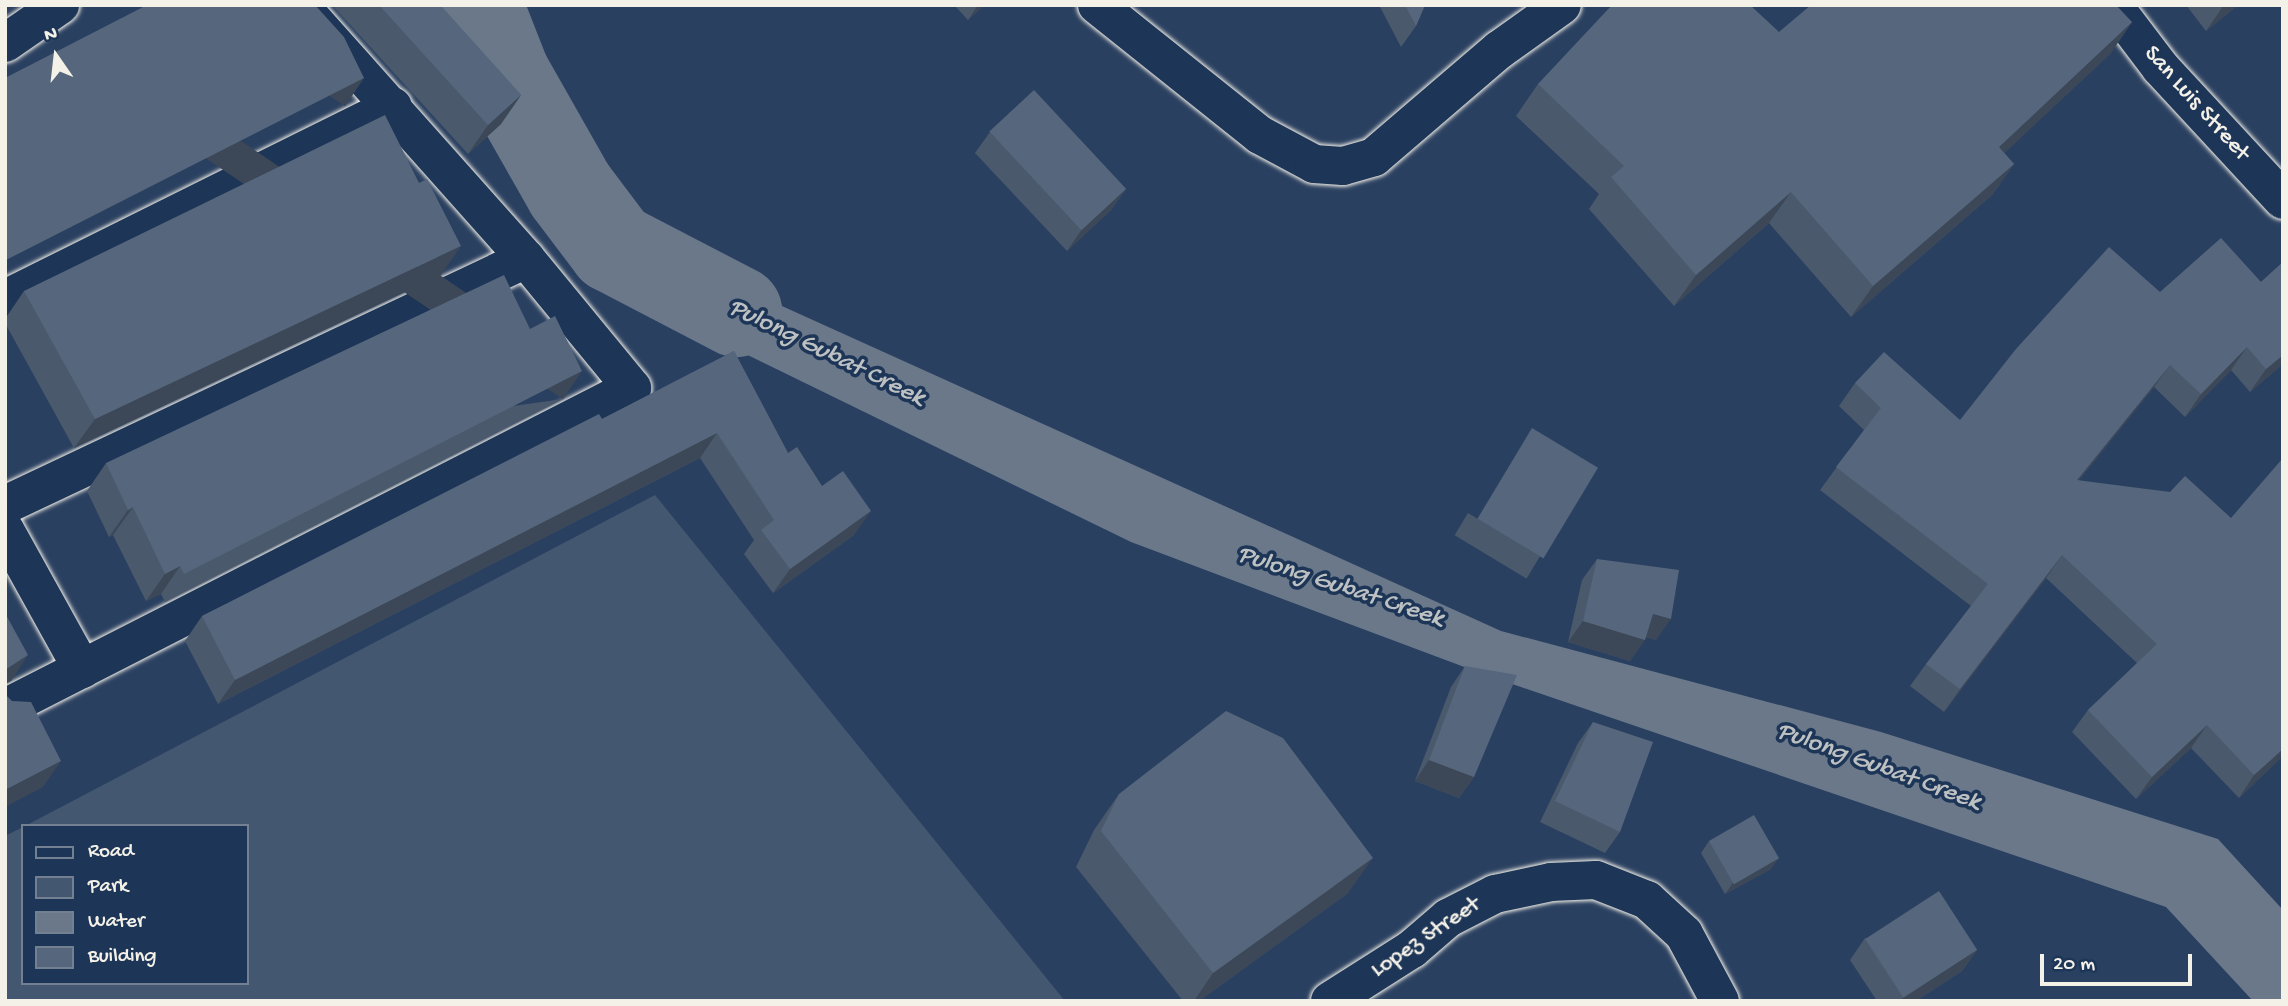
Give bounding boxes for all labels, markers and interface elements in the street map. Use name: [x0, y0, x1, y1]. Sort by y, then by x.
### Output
north arrow: [21, 21, 91, 91]
text: N: [42, 22, 60, 48]
street label: San Luis Street: [2137, 40, 2255, 168]
water label: Pulong Gubat Creek: [723, 293, 929, 415]
water label: Pulong Gubat Creek: [1233, 540, 1447, 636]
water label: Pulong Gubat Creek: [1772, 717, 1984, 819]
legend: [21, 824, 248, 985]
text: Road: [88, 840, 134, 865]
text: Park: [88, 875, 128, 900]
street label: Lopez Street: [1366, 891, 1486, 985]
text: Water: [88, 910, 144, 935]
scale bar: [2043, 940, 2195, 984]
text: Building: [88, 945, 157, 970]
text: 20 m: [2053, 953, 2095, 978]

